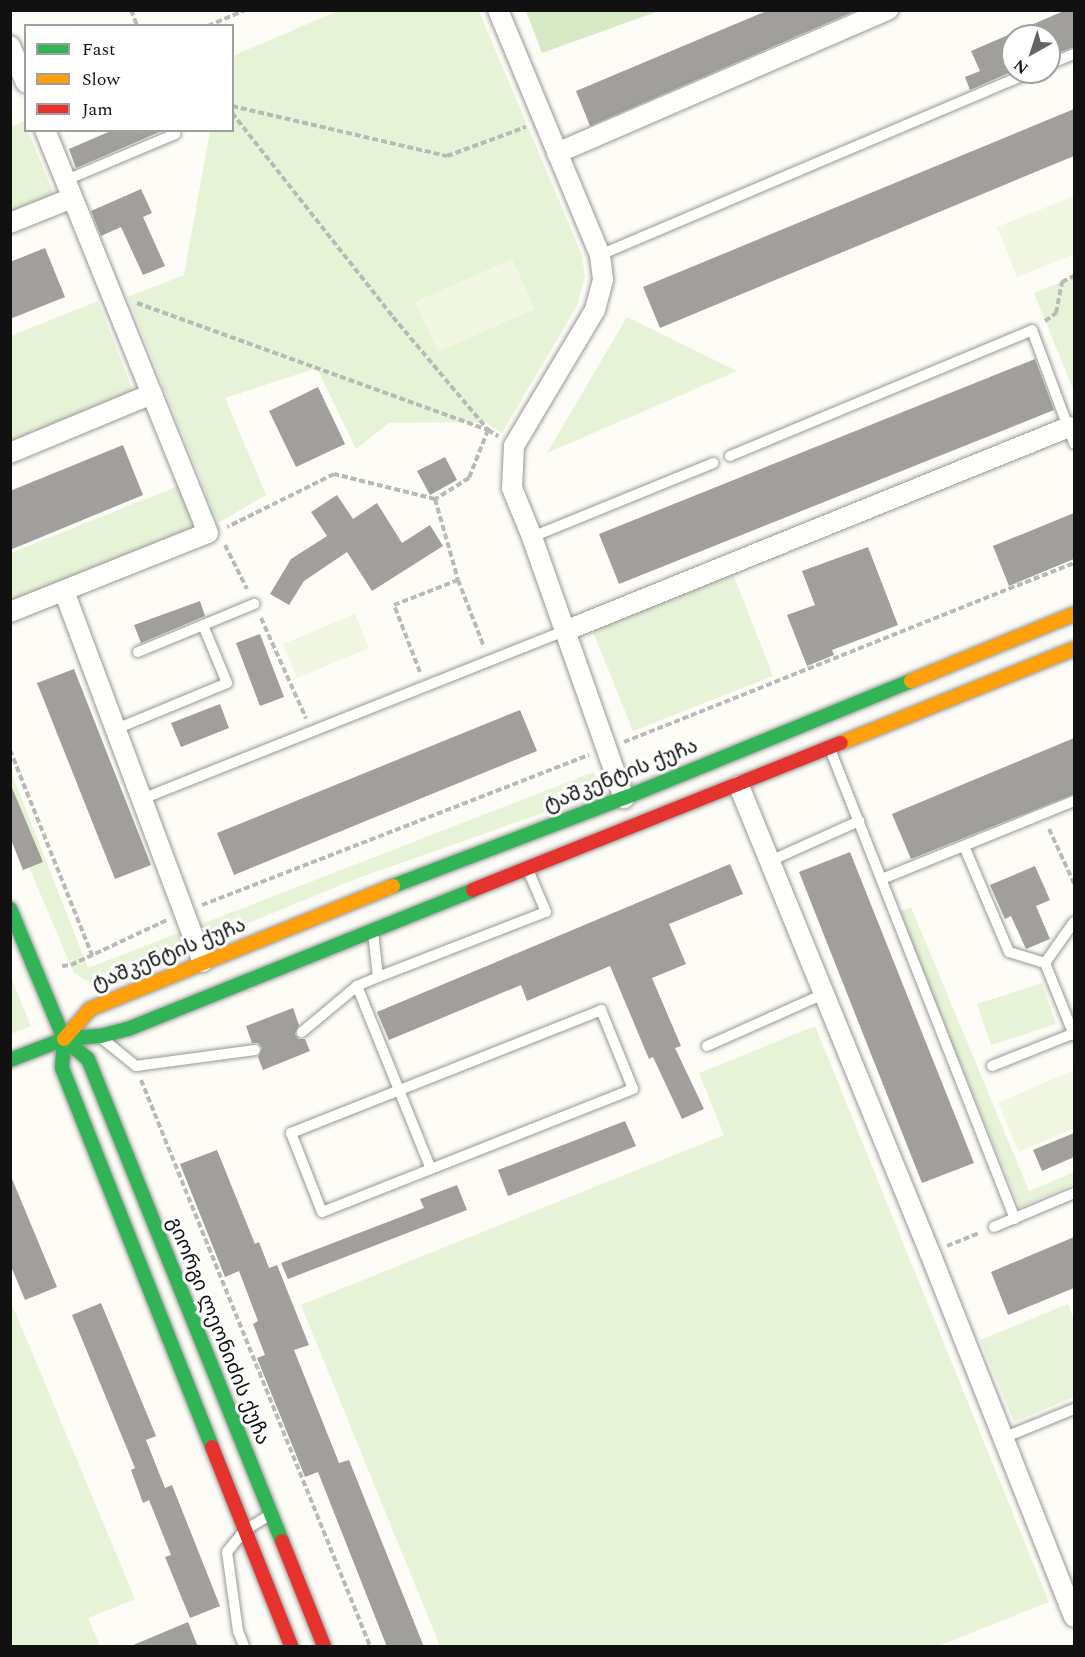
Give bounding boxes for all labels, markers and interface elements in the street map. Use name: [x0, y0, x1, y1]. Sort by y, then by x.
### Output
legend: [24, 24, 234, 132]
north arrow: [1001, 24, 1061, 84]
text: Fast: [82, 36, 115, 63]
text: N: [1008, 53, 1034, 80]
text: Slow: [82, 66, 120, 93]
text: Jam: [82, 96, 113, 123]
street label: ტაშკენტის ქუჩა: [540, 734, 702, 818]
street label: ტაშკენტის ქუჩა: [88, 913, 250, 997]
street label: გიორგი ლეონიძის ქუჩა: [161, 1214, 275, 1448]

